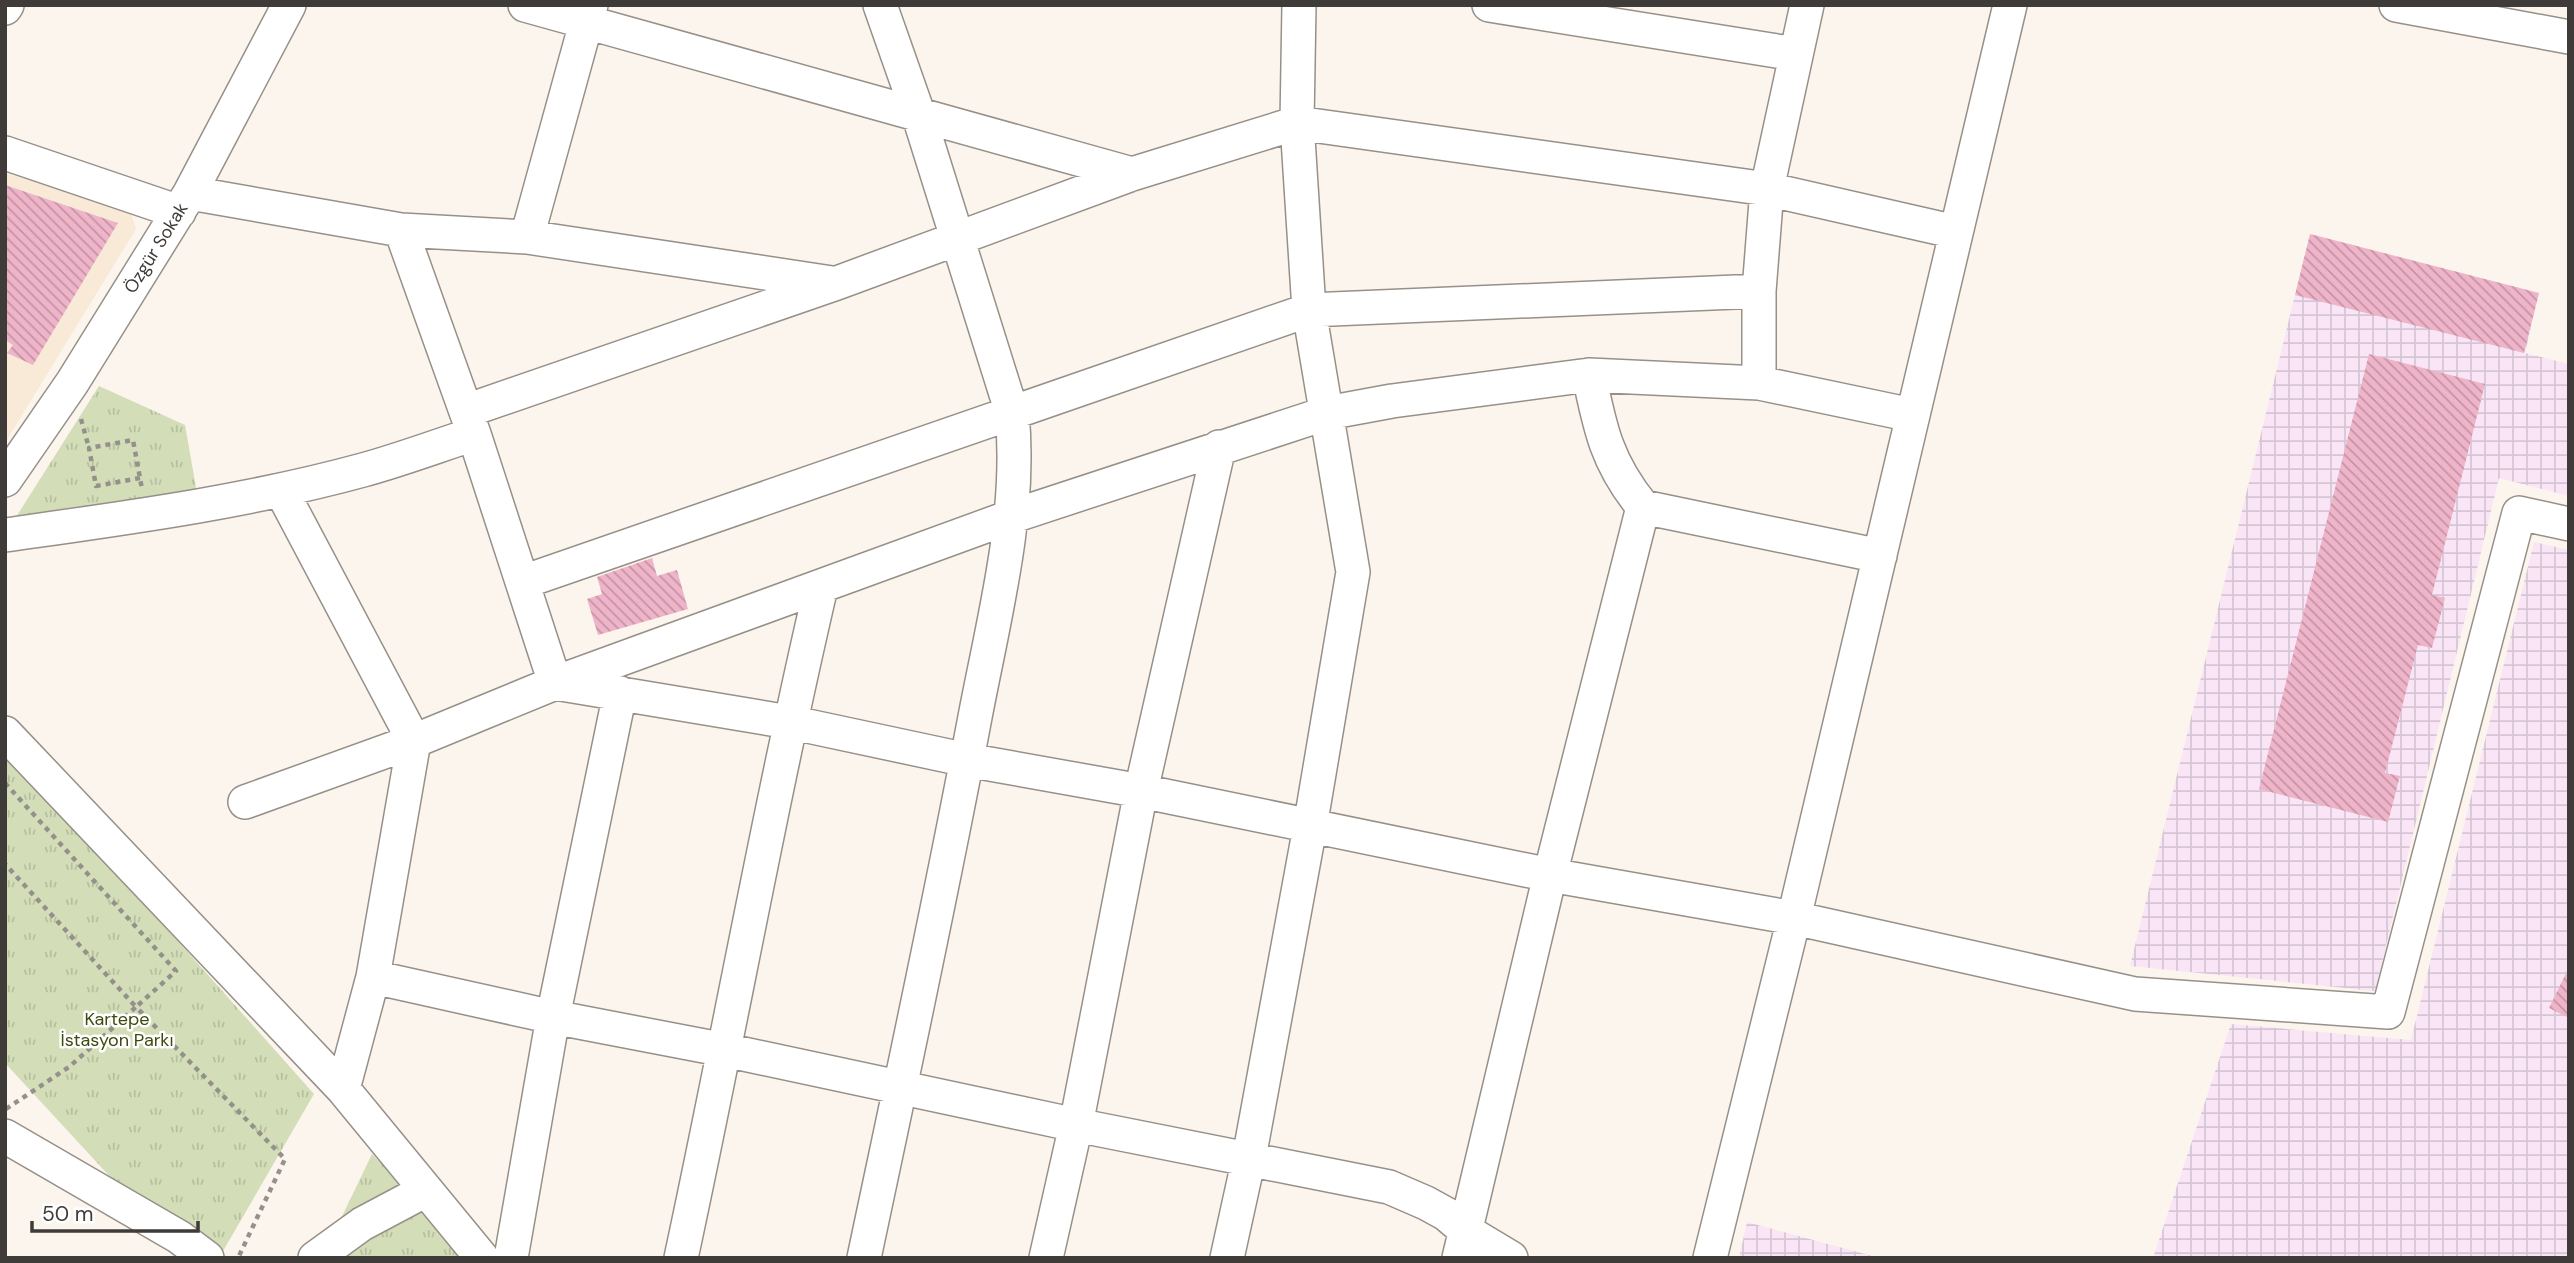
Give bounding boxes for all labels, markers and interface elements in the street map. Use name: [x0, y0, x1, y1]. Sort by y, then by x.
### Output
street label: Özgür Sokak: [119, 198, 193, 298]
park label: Kartepe İstasyon Parkı: [61, 1007, 173, 1052]
scale bar: [32, 1190, 198, 1234]
text: 50 m: [42, 1200, 93, 1228]

